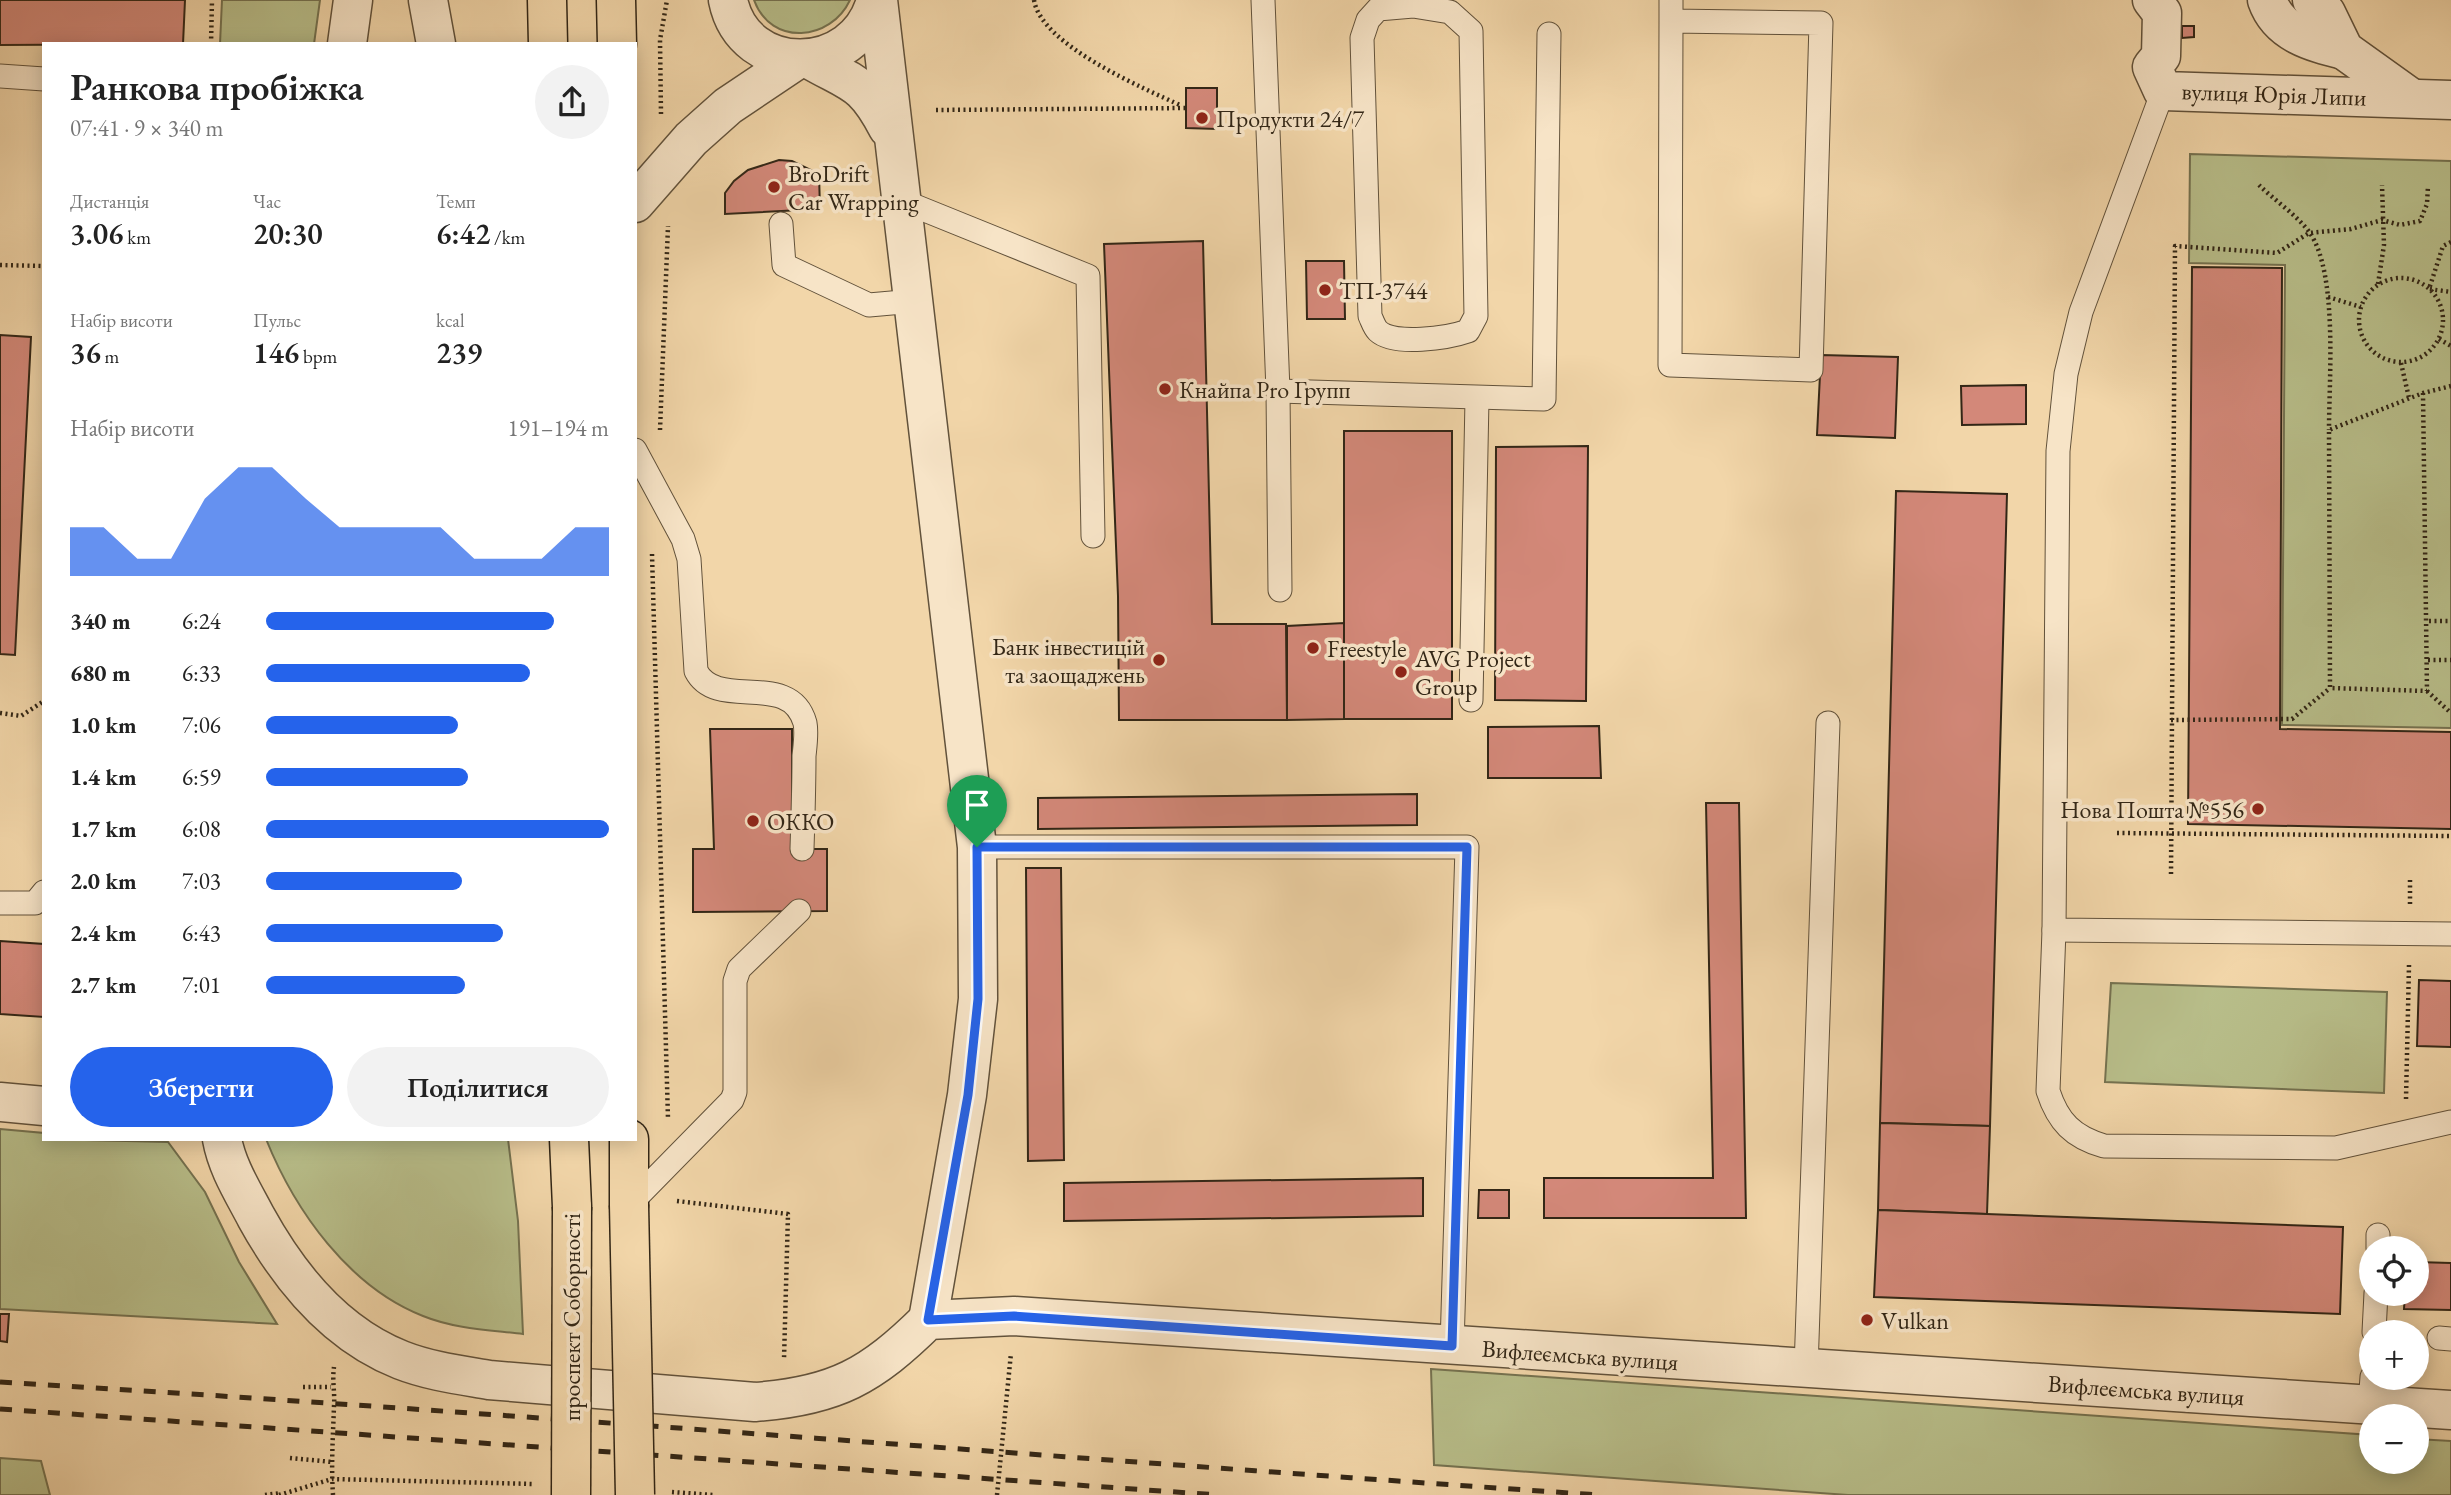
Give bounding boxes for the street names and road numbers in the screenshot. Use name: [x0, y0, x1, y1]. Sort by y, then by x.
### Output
street label: вулиця Юрія Липи: [2181, 75, 2367, 113]
street label: проспект Соборності: [556, 1213, 587, 1421]
street label: Вифлеємська вулиця: [1481, 1333, 1680, 1377]
street label: Вифлеємська вулиця: [2047, 1368, 2246, 1412]

